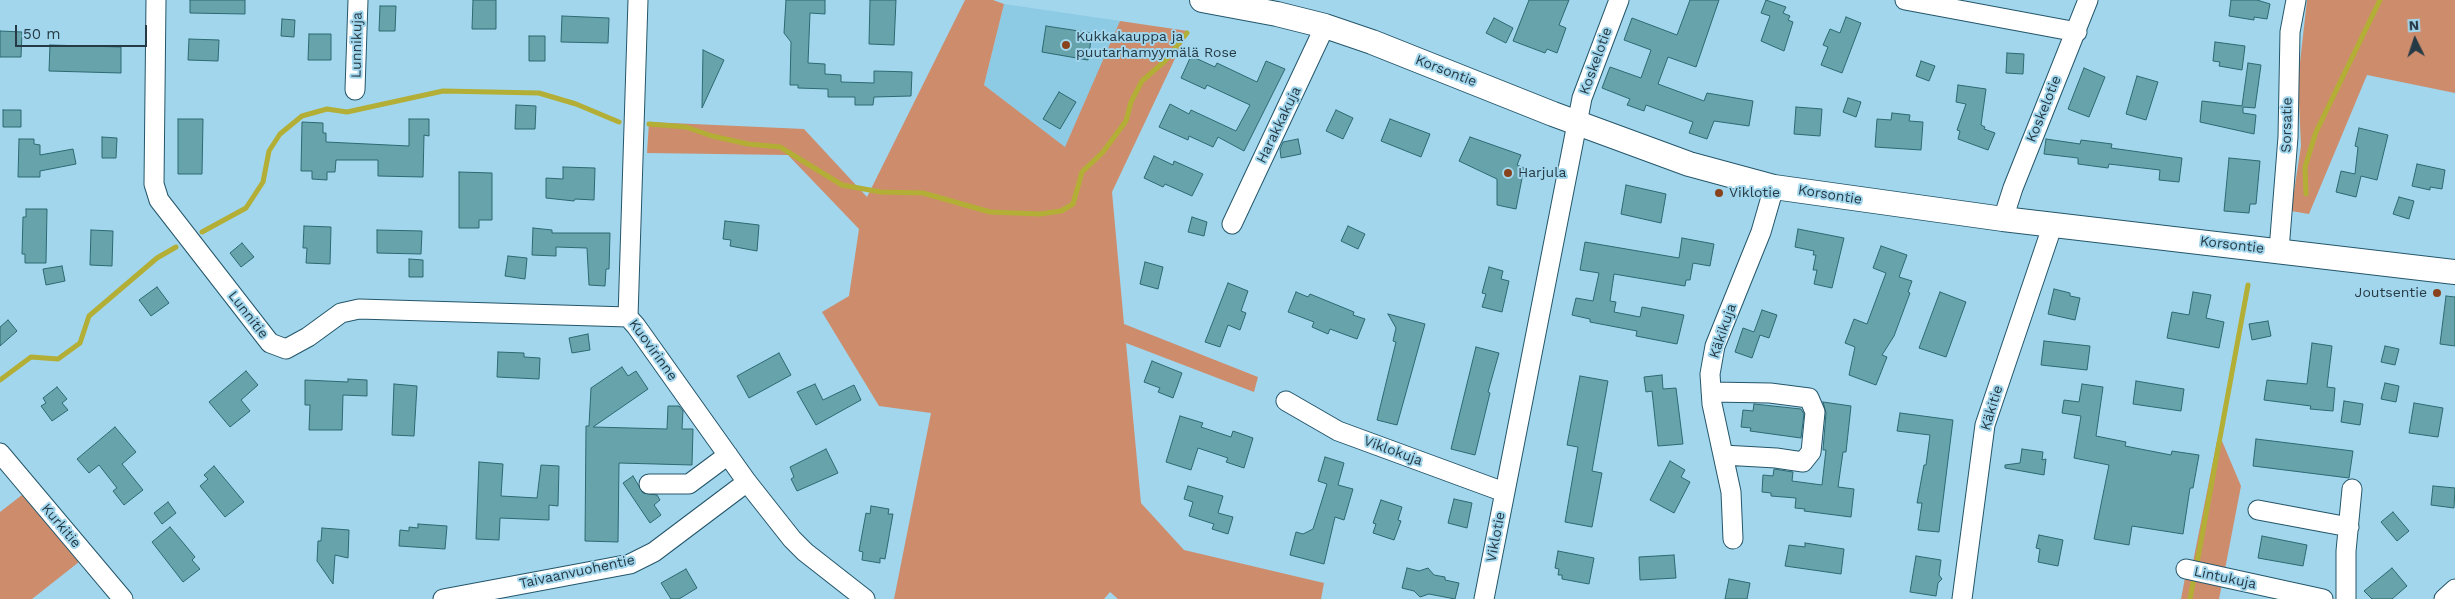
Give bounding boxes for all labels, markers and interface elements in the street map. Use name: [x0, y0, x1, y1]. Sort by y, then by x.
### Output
street label: Lunnikuja: [348, 12, 366, 78]
scale bar: [18, 15, 150, 47]
north arrow: [2390, 15, 2440, 65]
text: N: [2408, 17, 2420, 33]
text: 50 m: [23, 25, 60, 43]
street label: Koskelotie: [1576, 25, 1616, 97]
place label: Kukkakauppa ja puutarhamyymälä Rose: [1076, 29, 1237, 62]
marker: Kukkakauppa ja puutarhamyymälä Rose: [1060, 39, 1072, 51]
street label: Korsontie: [1413, 52, 1479, 90]
street label: Koskelotie: [2023, 73, 2065, 145]
street label: Harakkakuja: [1253, 84, 1305, 166]
street label: Sorsatie: [2278, 97, 2296, 153]
place label: Harjula: [1518, 165, 1566, 181]
marker: Harjula: [1502, 167, 1514, 179]
street label: Korsontie: [1797, 182, 1863, 208]
place label: Viklotie: [1729, 185, 1780, 201]
marker: Viklotie: [1713, 187, 1725, 199]
street label: Korsontie: [2199, 233, 2265, 257]
place label: Joutsentie: [2355, 285, 2427, 301]
marker: Joutsentie: [2431, 287, 2443, 299]
street label: Lunnitie: [224, 288, 272, 342]
street label: Käkikuja: [1706, 301, 1740, 361]
street label: Kuovirinne: [625, 316, 681, 384]
street label: Käkitie: [1977, 383, 2007, 433]
street label: Viklokuja: [1361, 433, 1425, 469]
street label: Kurkitie: [38, 500, 84, 552]
street label: Viklotie: [1483, 510, 1509, 564]
street label: Taivaanvuohentie: [518, 552, 636, 592]
street label: Lintukuja: [2192, 563, 2258, 593]

